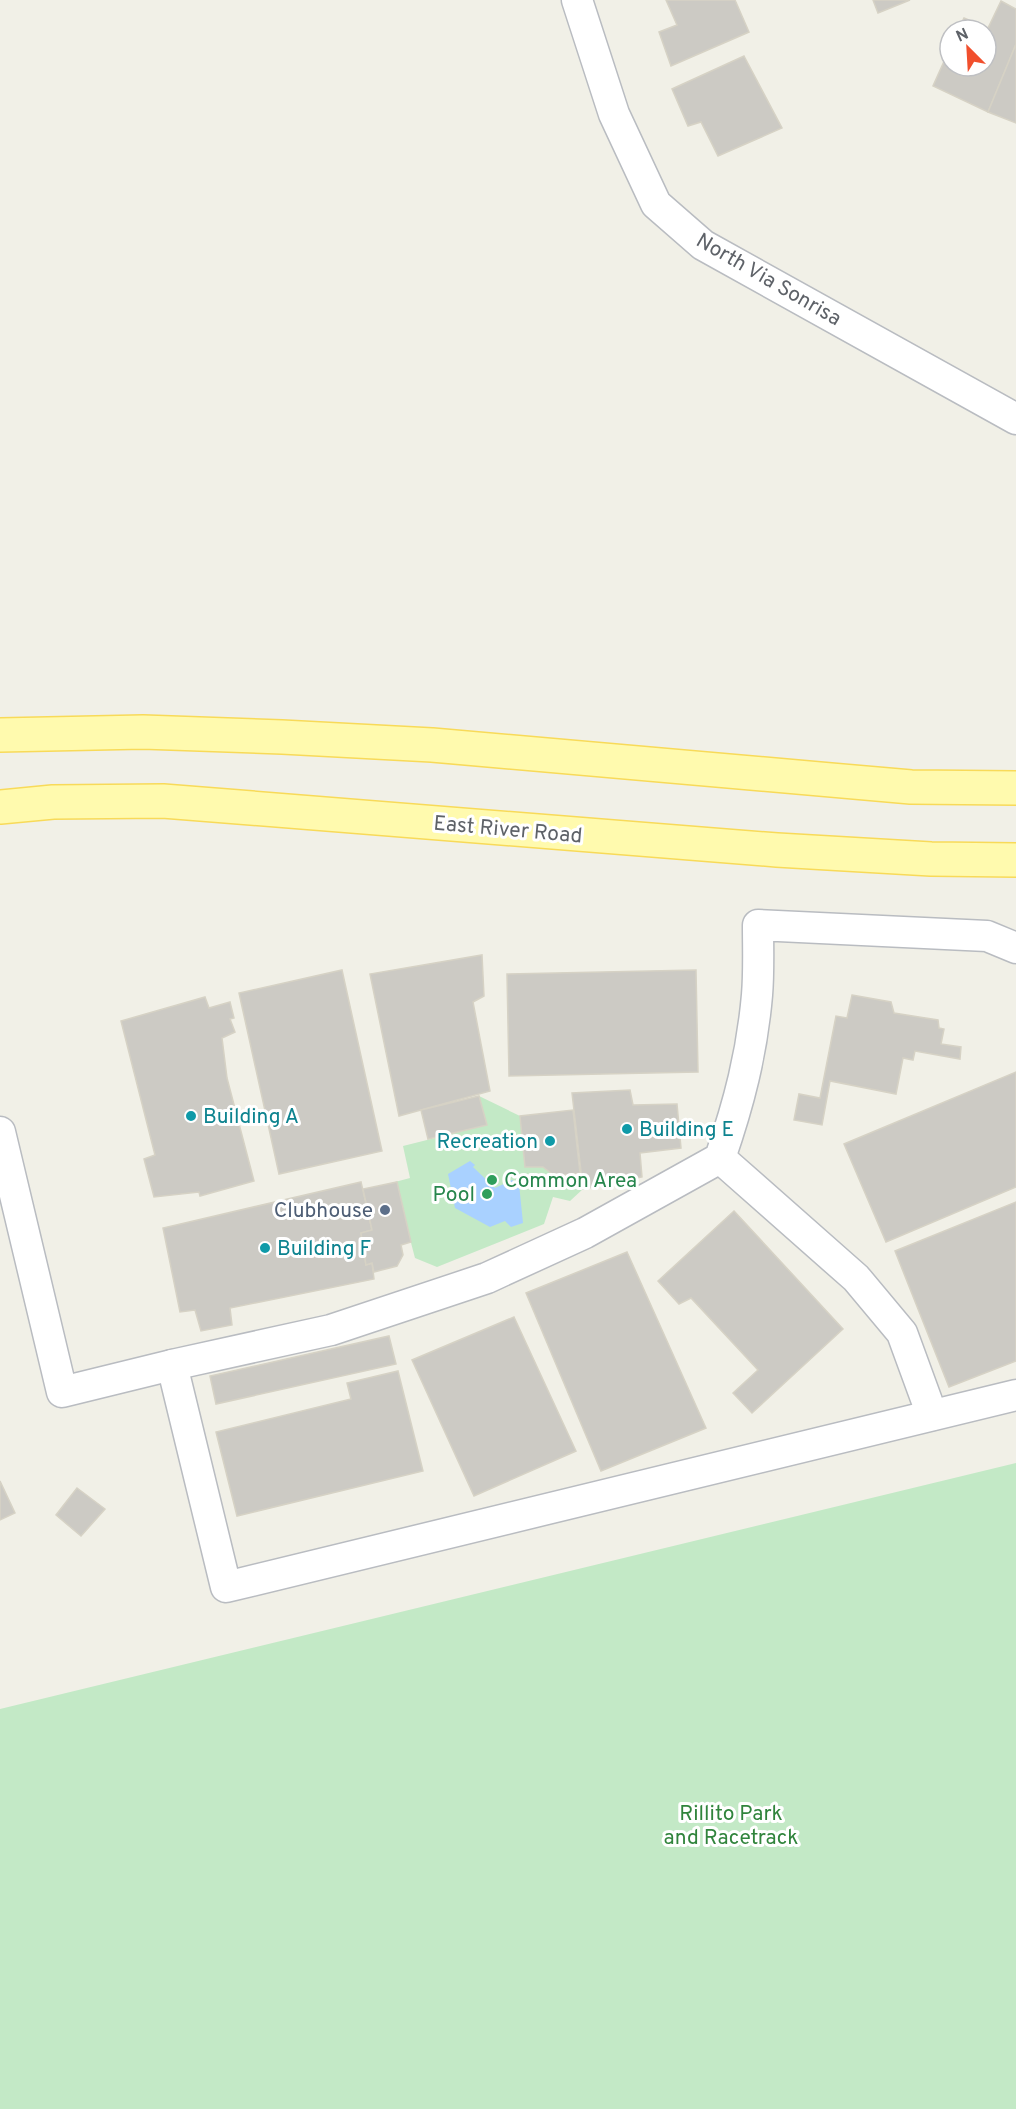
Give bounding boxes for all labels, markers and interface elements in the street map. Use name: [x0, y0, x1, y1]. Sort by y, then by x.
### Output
north arrow: [938, 18, 998, 78]
text: N: [953, 25, 972, 48]
street label: North Via Sonrisa: [691, 228, 846, 333]
street label: East River Road: [432, 811, 583, 850]
place label: Building A: [203, 1104, 299, 1131]
marker: Building A: [184, 1109, 198, 1123]
place label: Building E: [639, 1117, 734, 1144]
marker: Building E: [620, 1122, 634, 1136]
place label: Recreation: [436, 1129, 538, 1156]
marker: Recreation: [543, 1134, 557, 1148]
place label: Common Area: [504, 1168, 637, 1195]
marker: Common Area: [485, 1173, 499, 1187]
place label: Pool: [432, 1182, 475, 1209]
marker: Pool: [480, 1187, 494, 1201]
place label: Clubhouse: [274, 1198, 373, 1225]
marker: Clubhouse: [378, 1203, 392, 1217]
place label: Building F: [277, 1236, 371, 1263]
marker: Building F: [258, 1241, 272, 1255]
park label: Rillito Park and Racetrack: [664, 1801, 798, 1852]

